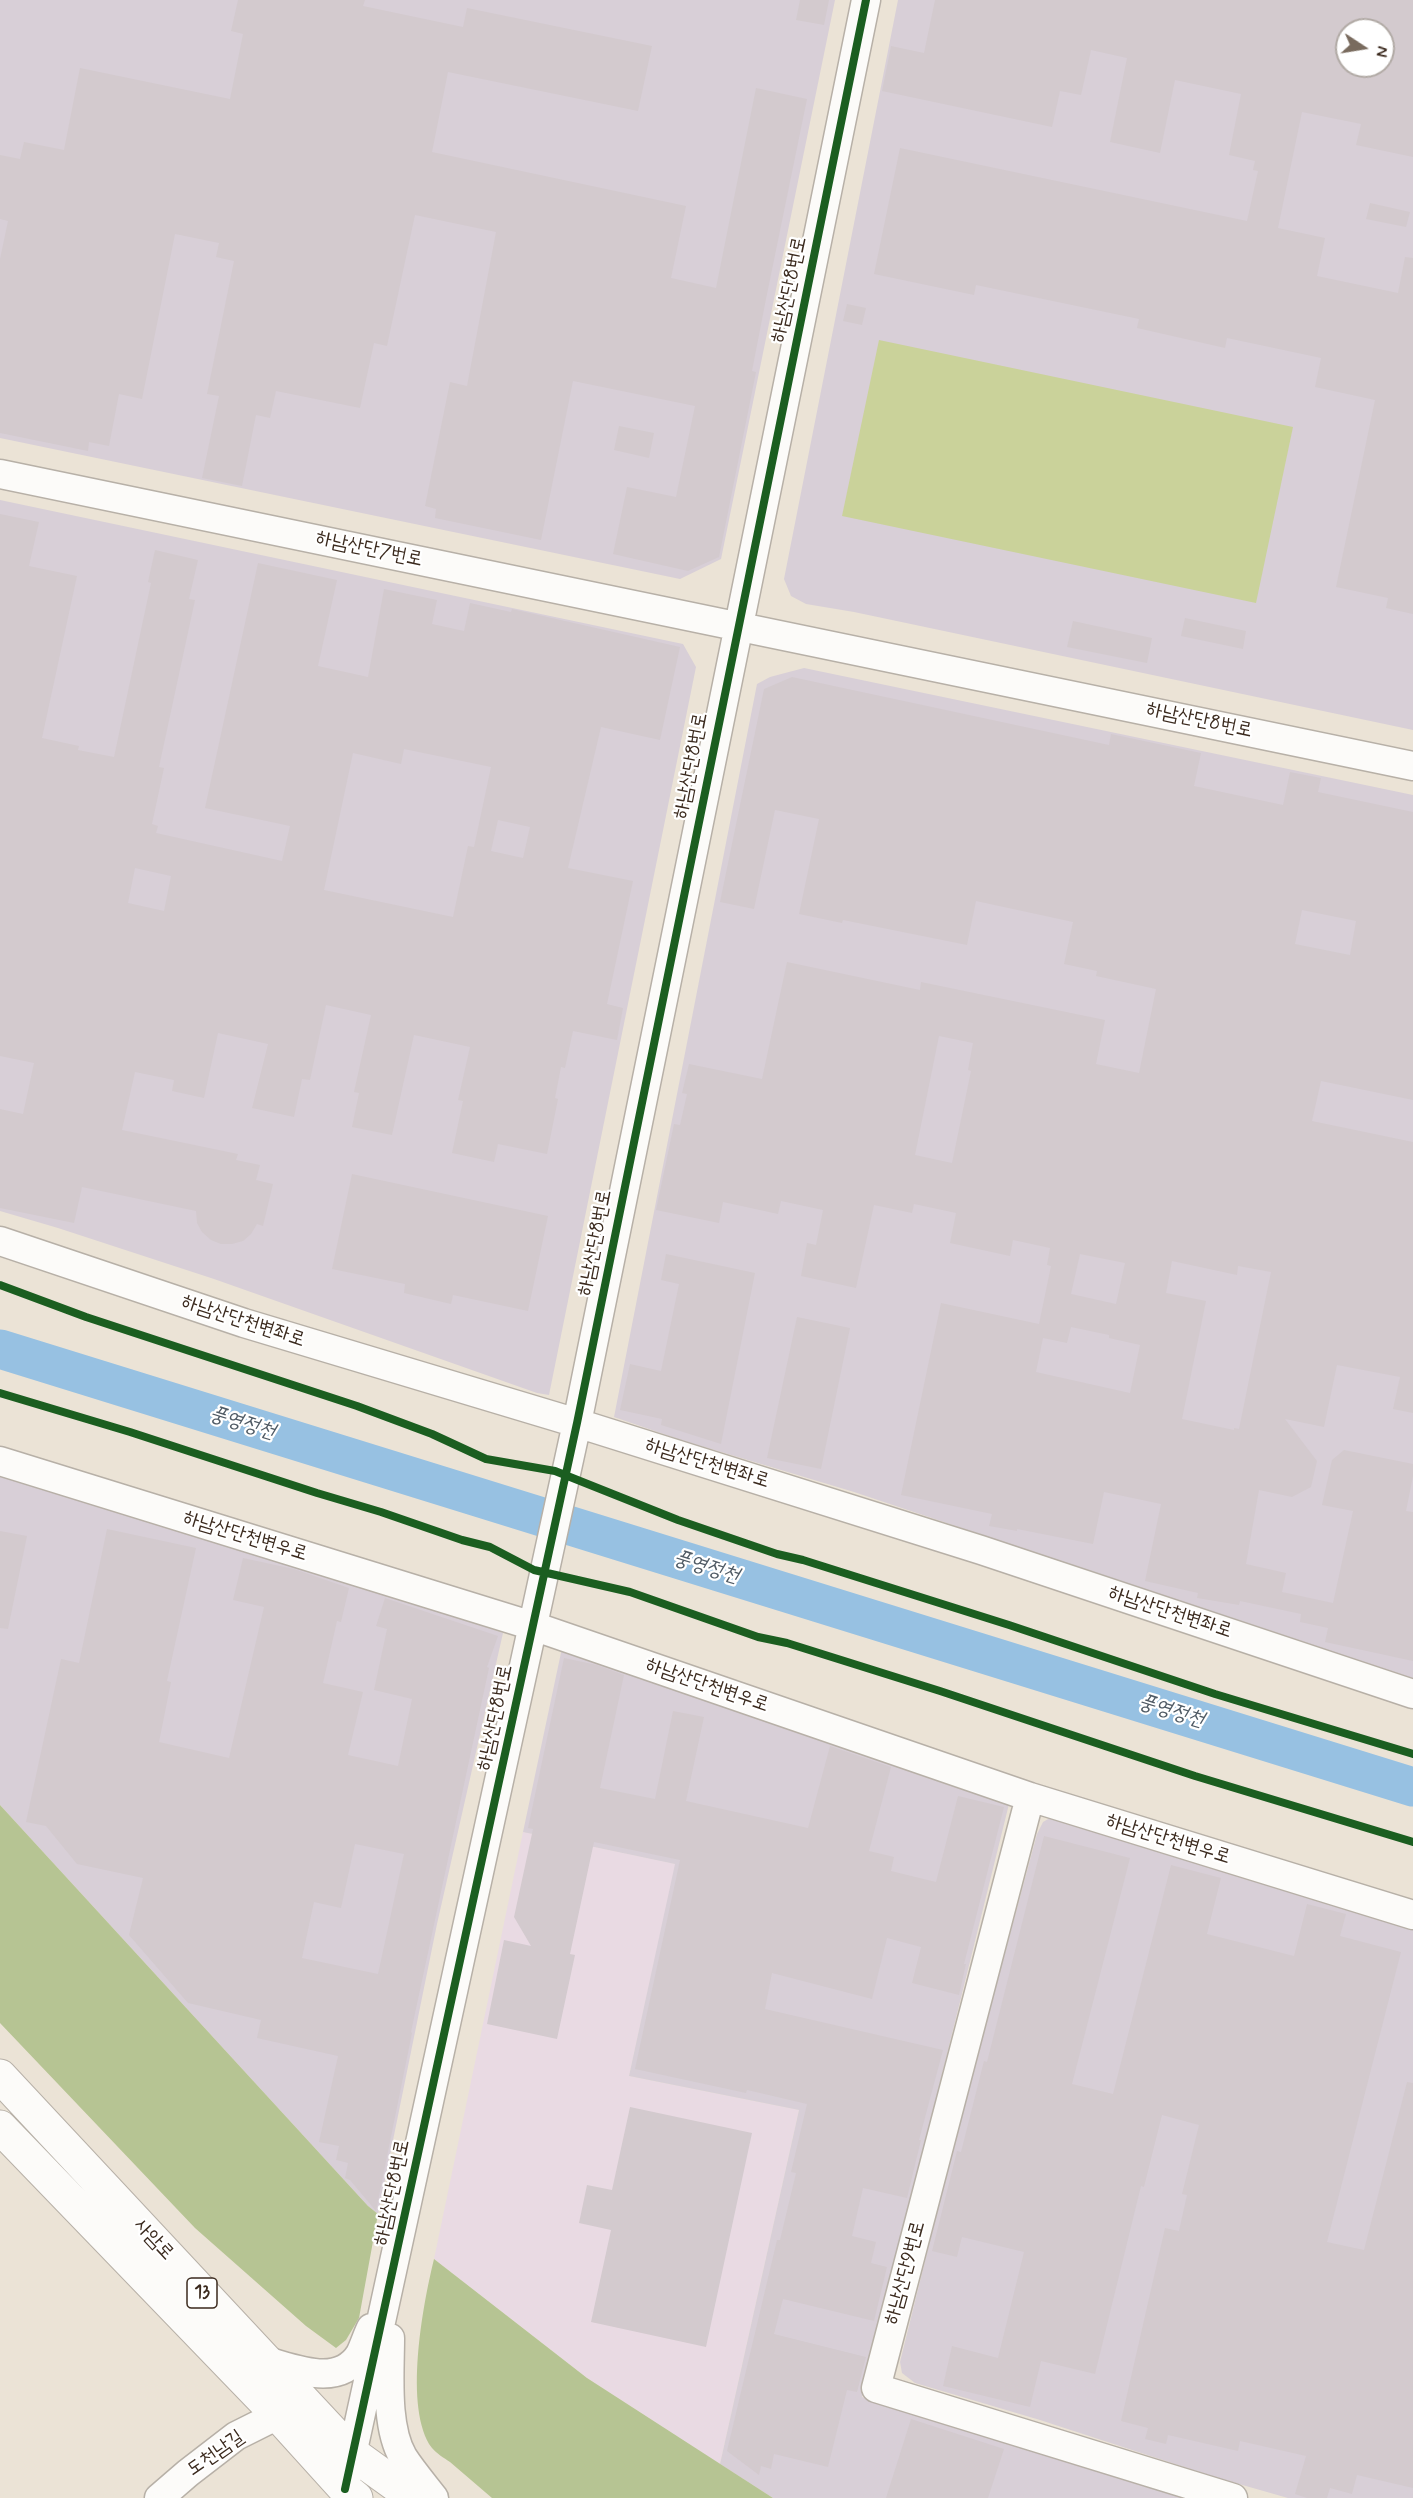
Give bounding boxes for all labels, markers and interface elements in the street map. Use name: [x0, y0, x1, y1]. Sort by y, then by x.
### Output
north arrow: [1335, 18, 1395, 78]
text: N: [1370, 44, 1393, 59]
street label: 하남산단8번로: [767, 235, 813, 345]
street label: 하남산단7번로: [313, 527, 425, 573]
street label: 하남산단8번로: [1144, 698, 1254, 744]
street label: 하남산단8번로: [670, 711, 714, 821]
street label: 하남산단8번로: [574, 1188, 618, 1298]
street label: 하남산단천변좌로: [178, 1291, 308, 1353]
water label: 풍영정천: [206, 1402, 278, 1446]
street label: 하남산단천변좌로: [642, 1434, 772, 1494]
street label: 하남산단천변우로: [180, 1507, 310, 1567]
water label: 풍영정천: [670, 1546, 742, 1590]
street label: 하남산단천변좌로: [1105, 1582, 1235, 1644]
street label: 하남산단천변우로: [642, 1654, 772, 1718]
street label: 하남산단8번로: [473, 1663, 519, 1773]
water label: 풍영정천: [1135, 1690, 1207, 1734]
street label: 하남산단천변우로: [1103, 1810, 1233, 1870]
street label: 하남산단8번로: [370, 2138, 416, 2248]
street label: 사암로: [128, 2214, 178, 2266]
street label: 하남산단9번로: [881, 2219, 931, 2327]
road number: 13: [187, 2278, 217, 2308]
street label: 도천남길: [183, 2426, 249, 2482]

